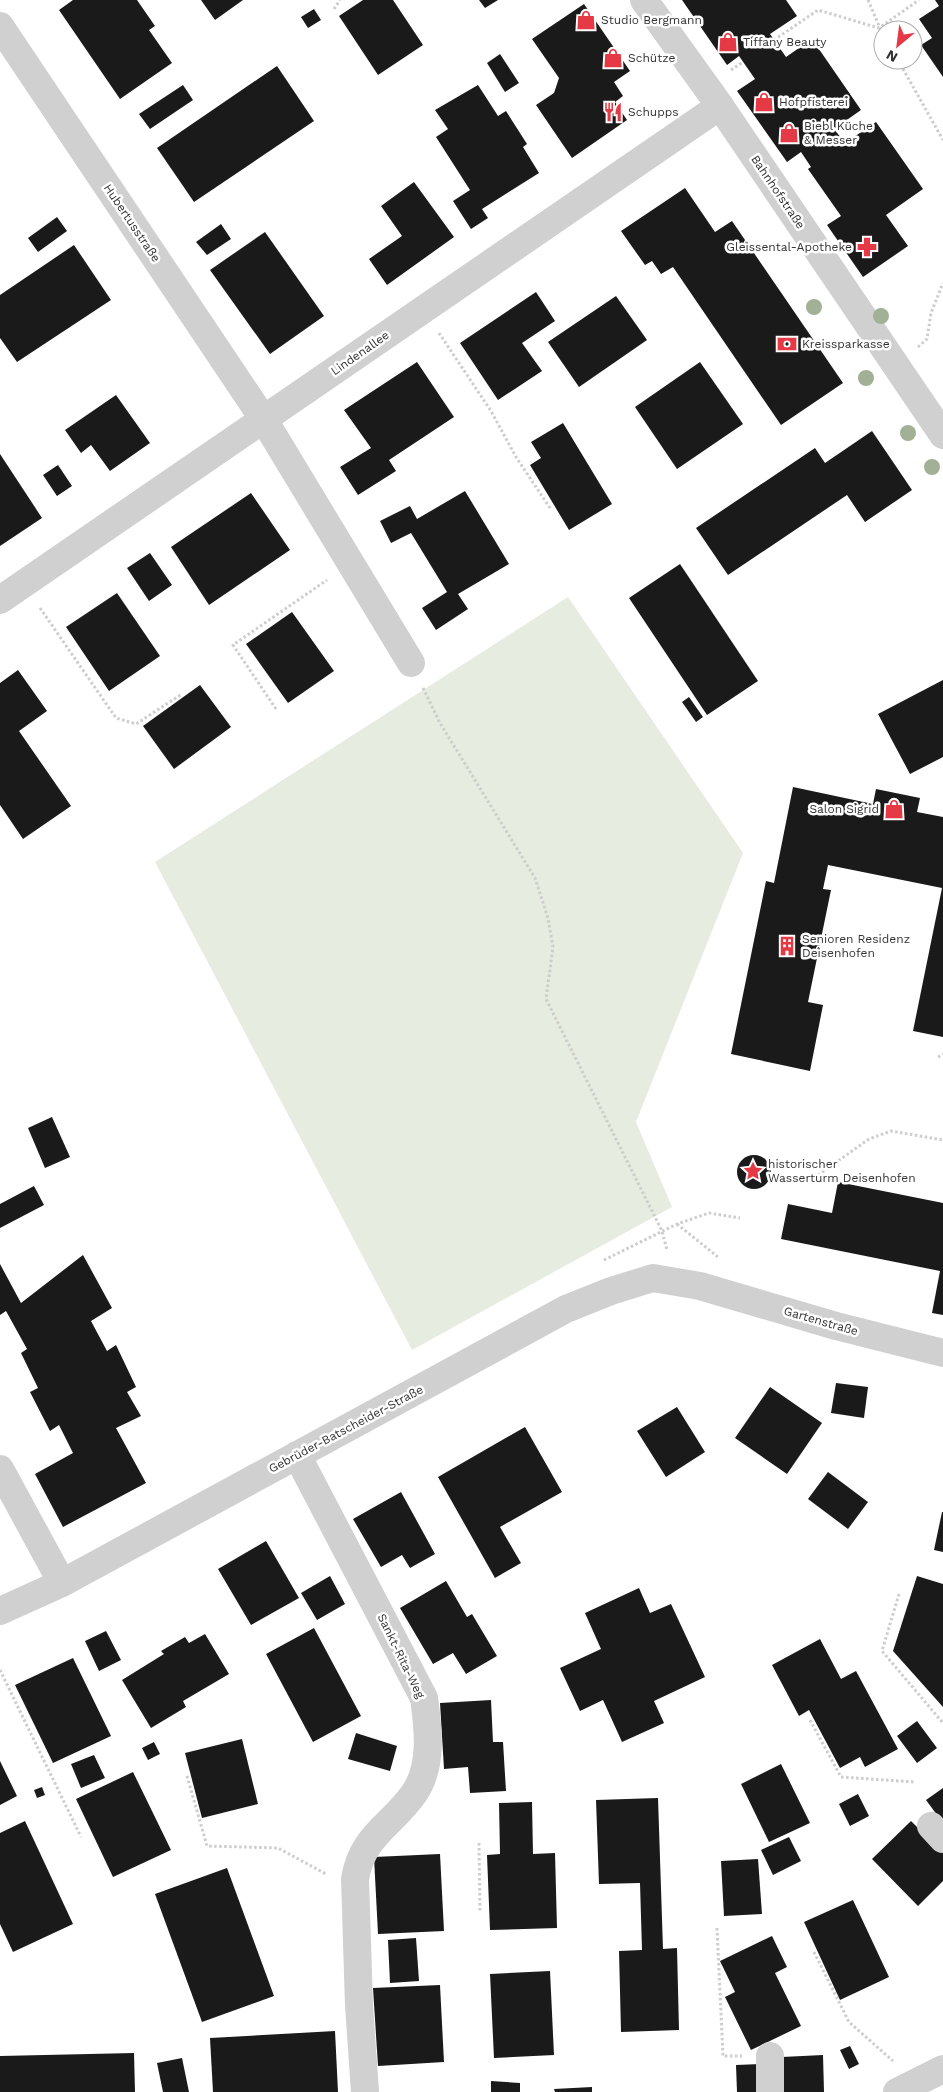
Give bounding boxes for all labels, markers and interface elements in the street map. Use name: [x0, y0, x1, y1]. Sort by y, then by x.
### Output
shop icon: Studio Bergmann: [575, 9, 597, 31]
place label: Studio Bergmann: [601, 13, 702, 27]
north arrow: [873, 20, 923, 70]
shop icon: Tiffany Beauty: [717, 31, 739, 53]
place label: Tiffany Beauty: [743, 35, 827, 49]
shop icon: Schütze: [602, 47, 624, 69]
text: N: [883, 47, 900, 66]
place label: Schütze: [628, 51, 676, 65]
shop icon: Hofpfisterei: [753, 91, 775, 113]
place label: Hofpfisterei: [779, 95, 848, 109]
restaurant icon: Schupps: [602, 101, 624, 123]
place label: Schupps: [628, 105, 679, 119]
place label: Biebl Küche & Messer: [804, 119, 873, 147]
shop icon: Biebl Küche & Messer: [778, 122, 800, 144]
street label: Bahnhofstraße: [748, 152, 808, 232]
street label: Hubertusstraße: [101, 181, 163, 265]
pharmacy icon: Gleissental-Apotheke: [856, 236, 878, 258]
place label: Gleissental-Apotheke: [726, 240, 852, 254]
street label: Lindenallee: [328, 328, 392, 378]
bank icon: Kreissparkasse: [776, 333, 798, 355]
place label: Kreissparkasse: [802, 337, 890, 351]
shop icon: Salon Sigrid: [883, 798, 905, 820]
place label: Salon Sigrid: [809, 802, 879, 816]
place label: Senioren Residenz Deisenhofen: [802, 932, 910, 960]
building icon: Senioren Residenz Deisenhofen: [776, 935, 798, 957]
place label: historischer Wasserturm Deisenhofen: [768, 1157, 916, 1185]
place icon: historischer Wasserturm Deisenhofen: [742, 1160, 764, 1182]
street label: Gartenstraße: [782, 1304, 860, 1338]
street label: Gebrüder-Batscheider-Straße: [266, 1382, 426, 1476]
street label: Sankt-Rita-Weg: [374, 1611, 428, 1701]

